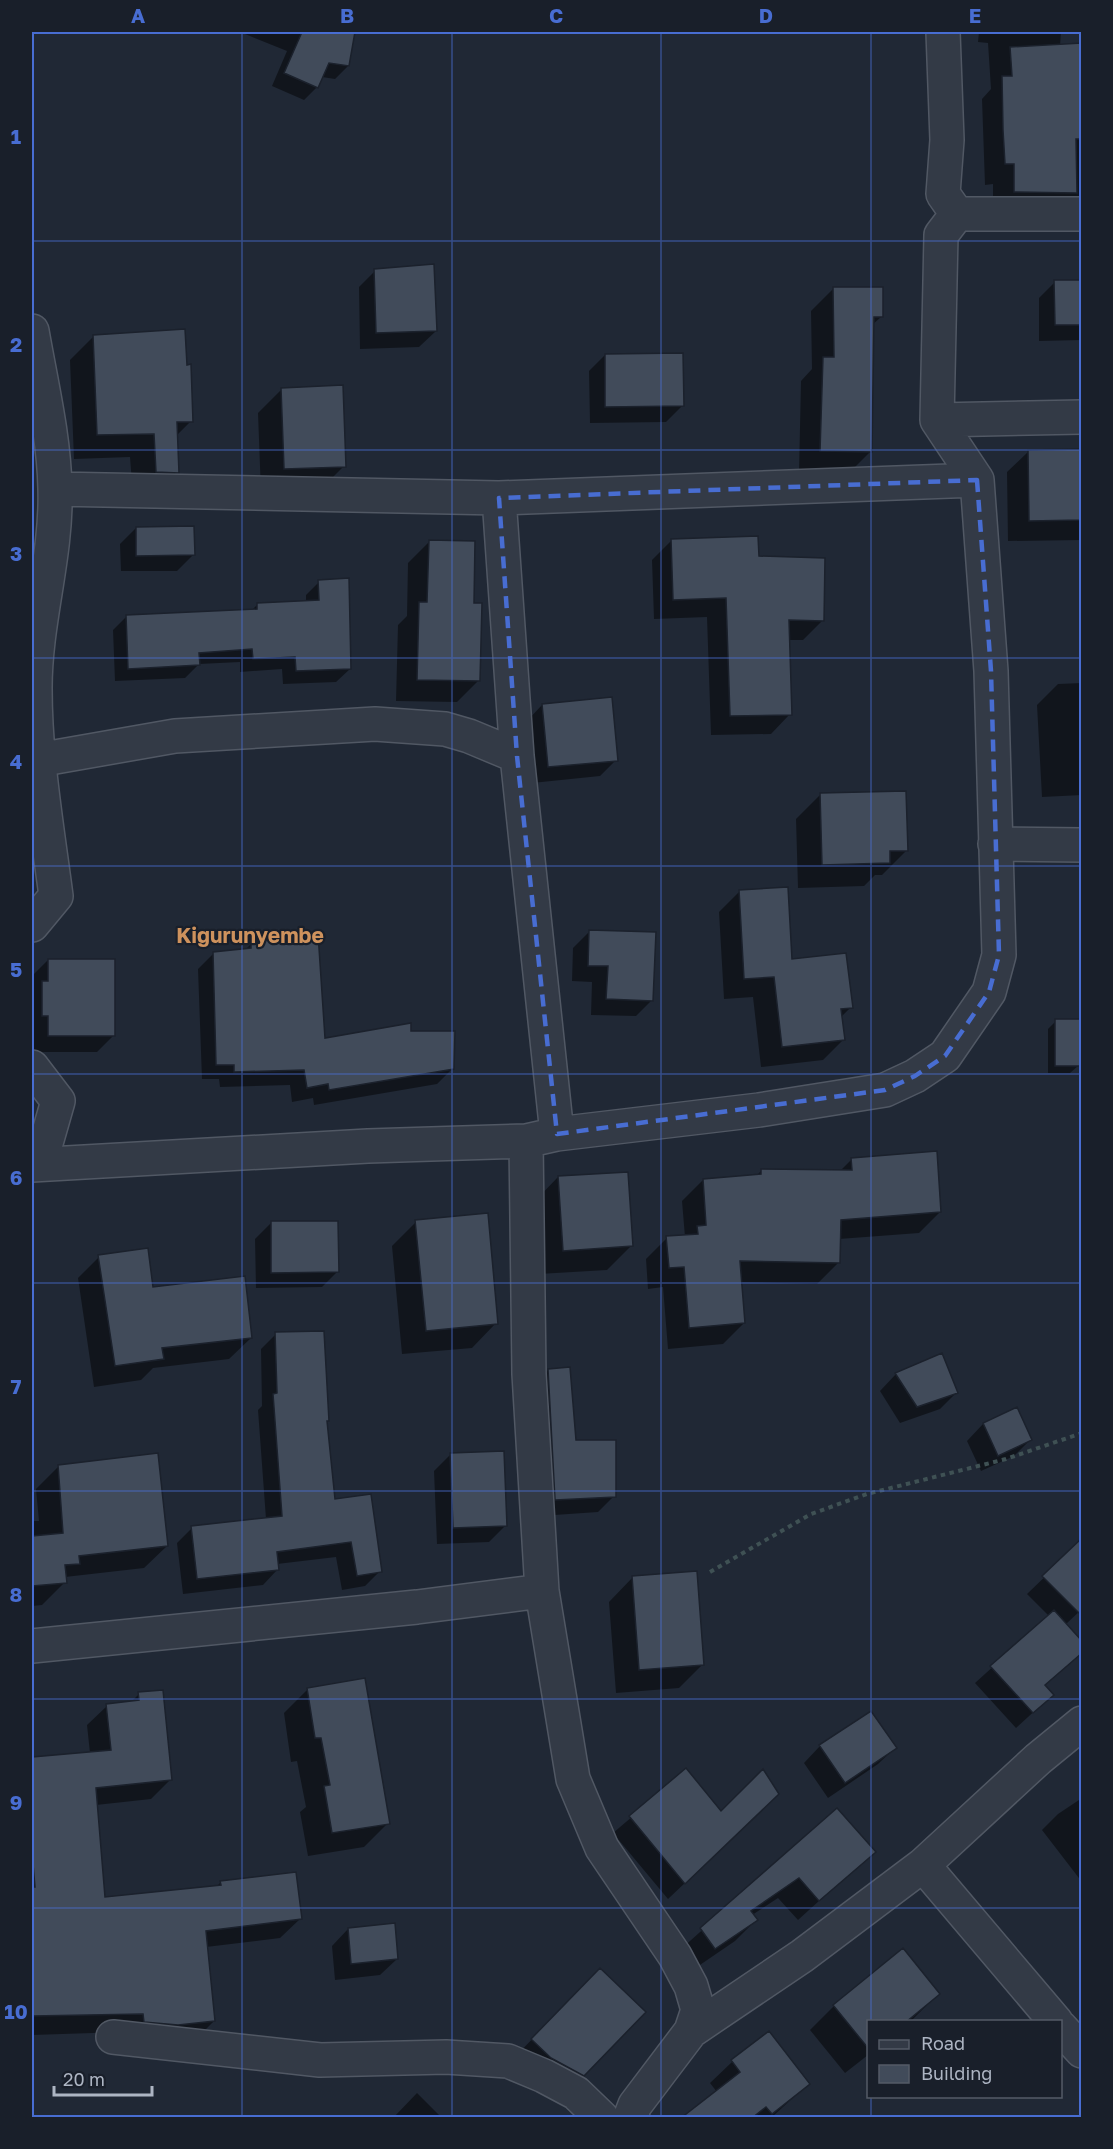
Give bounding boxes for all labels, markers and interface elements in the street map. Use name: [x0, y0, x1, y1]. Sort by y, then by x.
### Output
text: A: [131, 3, 145, 27]
text: B: [340, 3, 354, 27]
text: C: [549, 3, 563, 27]
text: D: [759, 3, 773, 27]
text: E: [969, 3, 981, 27]
text: 1: [11, 124, 21, 148]
text: 2: [10, 332, 22, 356]
text: 3: [10, 541, 22, 565]
text: 4: [10, 749, 22, 773]
district label: Kigurunyembe: [176, 922, 324, 948]
text: 5: [10, 957, 22, 981]
text: 6: [10, 1165, 22, 1189]
text: 7: [11, 1374, 22, 1398]
text: 8: [10, 1582, 22, 1606]
text: 9: [10, 1790, 22, 1814]
text: 10: [4, 1999, 28, 2023]
legend: [867, 2020, 1062, 2098]
text: Road: [921, 2032, 965, 2054]
scale bar: [54, 2059, 152, 2097]
text: Building: [921, 2062, 992, 2084]
text: 20 m: [63, 2068, 105, 2090]

